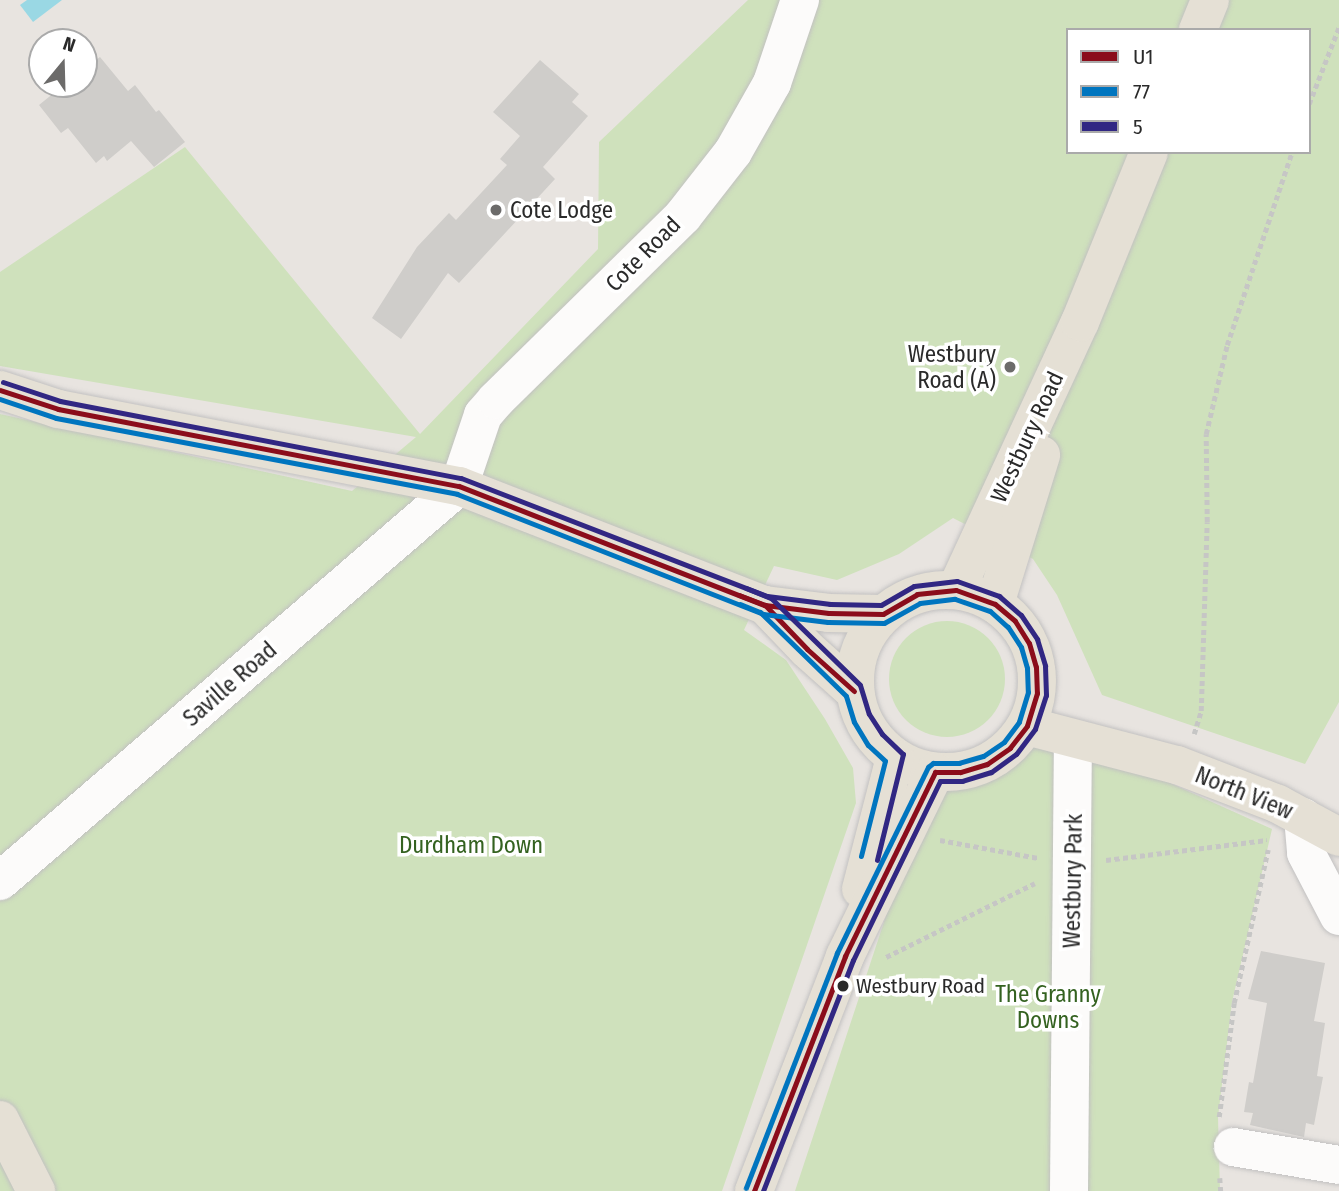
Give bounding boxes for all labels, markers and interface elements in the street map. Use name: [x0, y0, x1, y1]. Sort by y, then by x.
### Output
north arrow: [28, 28, 98, 98]
legend: [1066, 28, 1311, 154]
text: N: [60, 32, 78, 57]
text: U1: [1133, 44, 1154, 70]
text: 77: [1133, 79, 1150, 105]
text: 5: [1133, 114, 1143, 140]
place label: Cote Lodge: [510, 196, 613, 224]
marker: Cote Lodge: [488, 202, 504, 218]
street label: Cote Road: [600, 211, 686, 297]
place label: Westbury Road (A): [908, 340, 996, 394]
marker: Westbury Road (A): [1002, 359, 1018, 375]
street label: Westbury Road: [985, 367, 1069, 507]
street label: Saville Road: [178, 636, 282, 732]
street label: North View: [1191, 761, 1297, 825]
street label: Westbury Park: [1058, 814, 1088, 948]
park label: Durdham Down: [399, 831, 543, 859]
place label: Westbury Road: [856, 973, 985, 999]
marker: Westbury Road: [836, 979, 850, 993]
park label: The Granny Downs: [995, 980, 1101, 1034]

